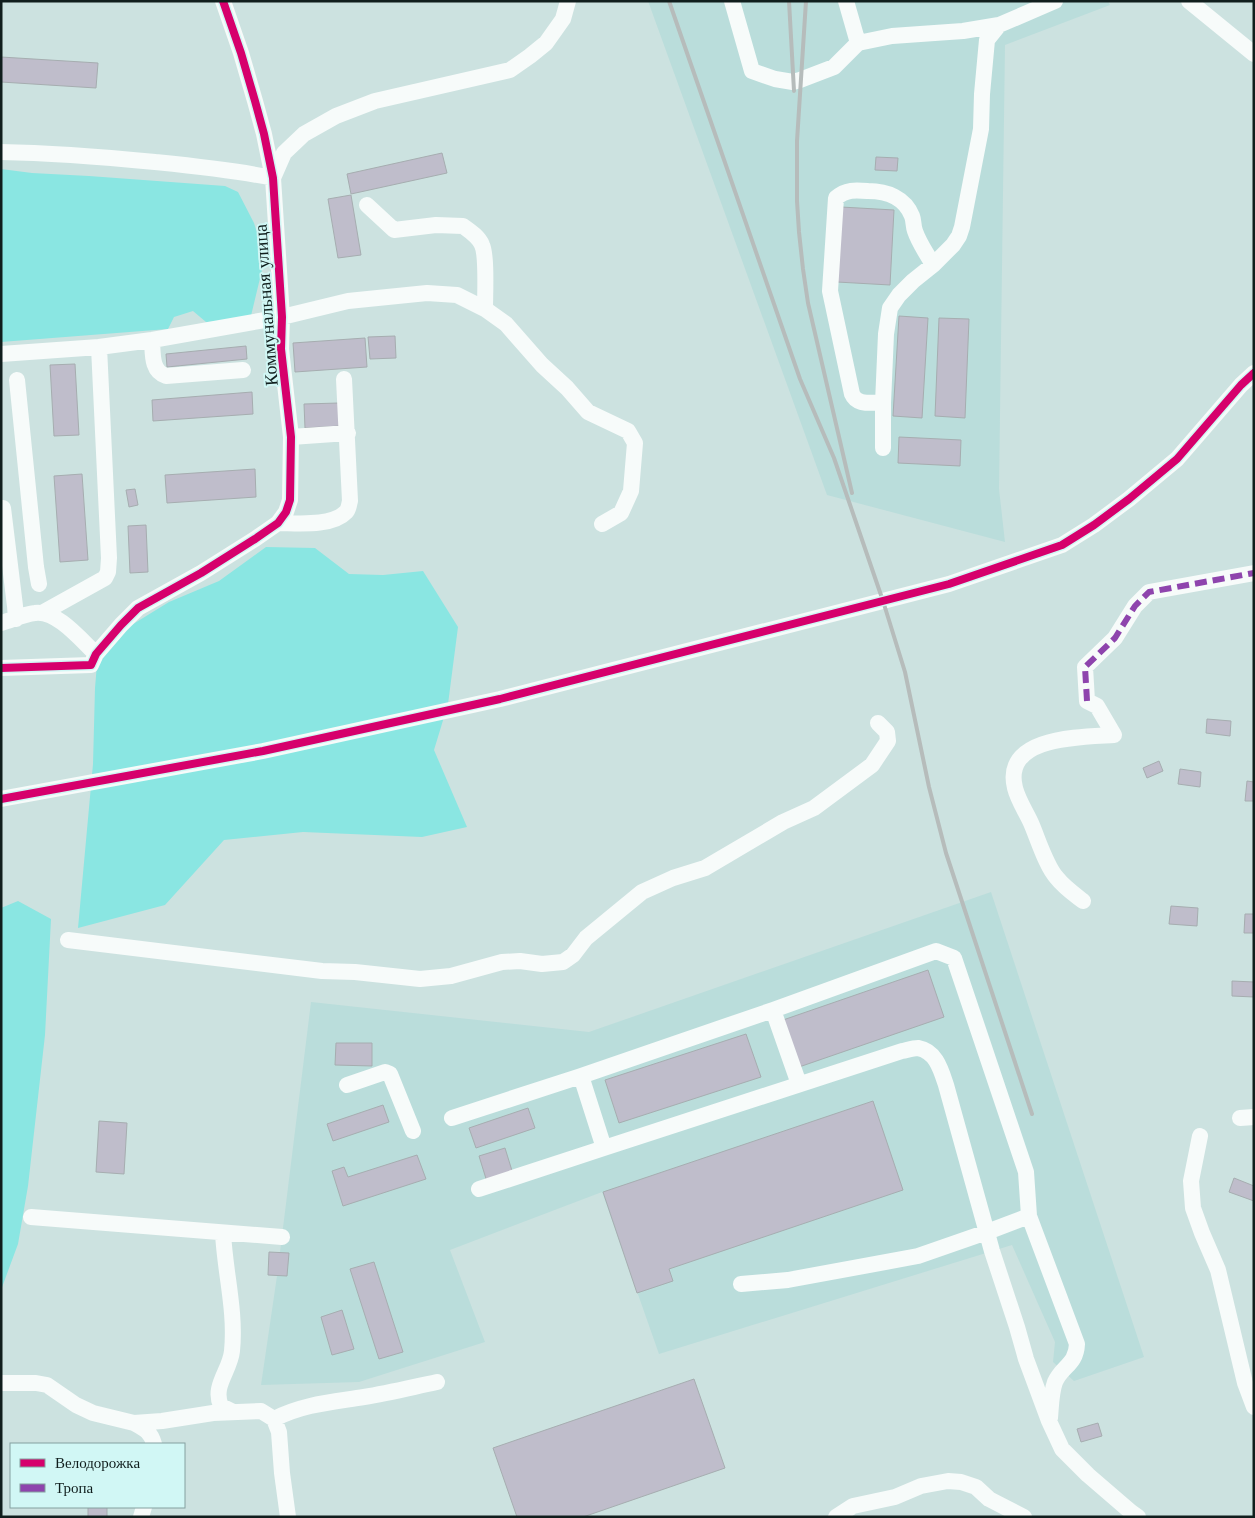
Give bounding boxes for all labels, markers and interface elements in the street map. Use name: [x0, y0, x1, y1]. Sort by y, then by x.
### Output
street label: Коммунальная улица: [249, 223, 283, 387]
legend: [10, 1443, 185, 1508]
text: Велодорожка: [55, 1453, 140, 1472]
text: Тропа: [55, 1478, 94, 1497]

